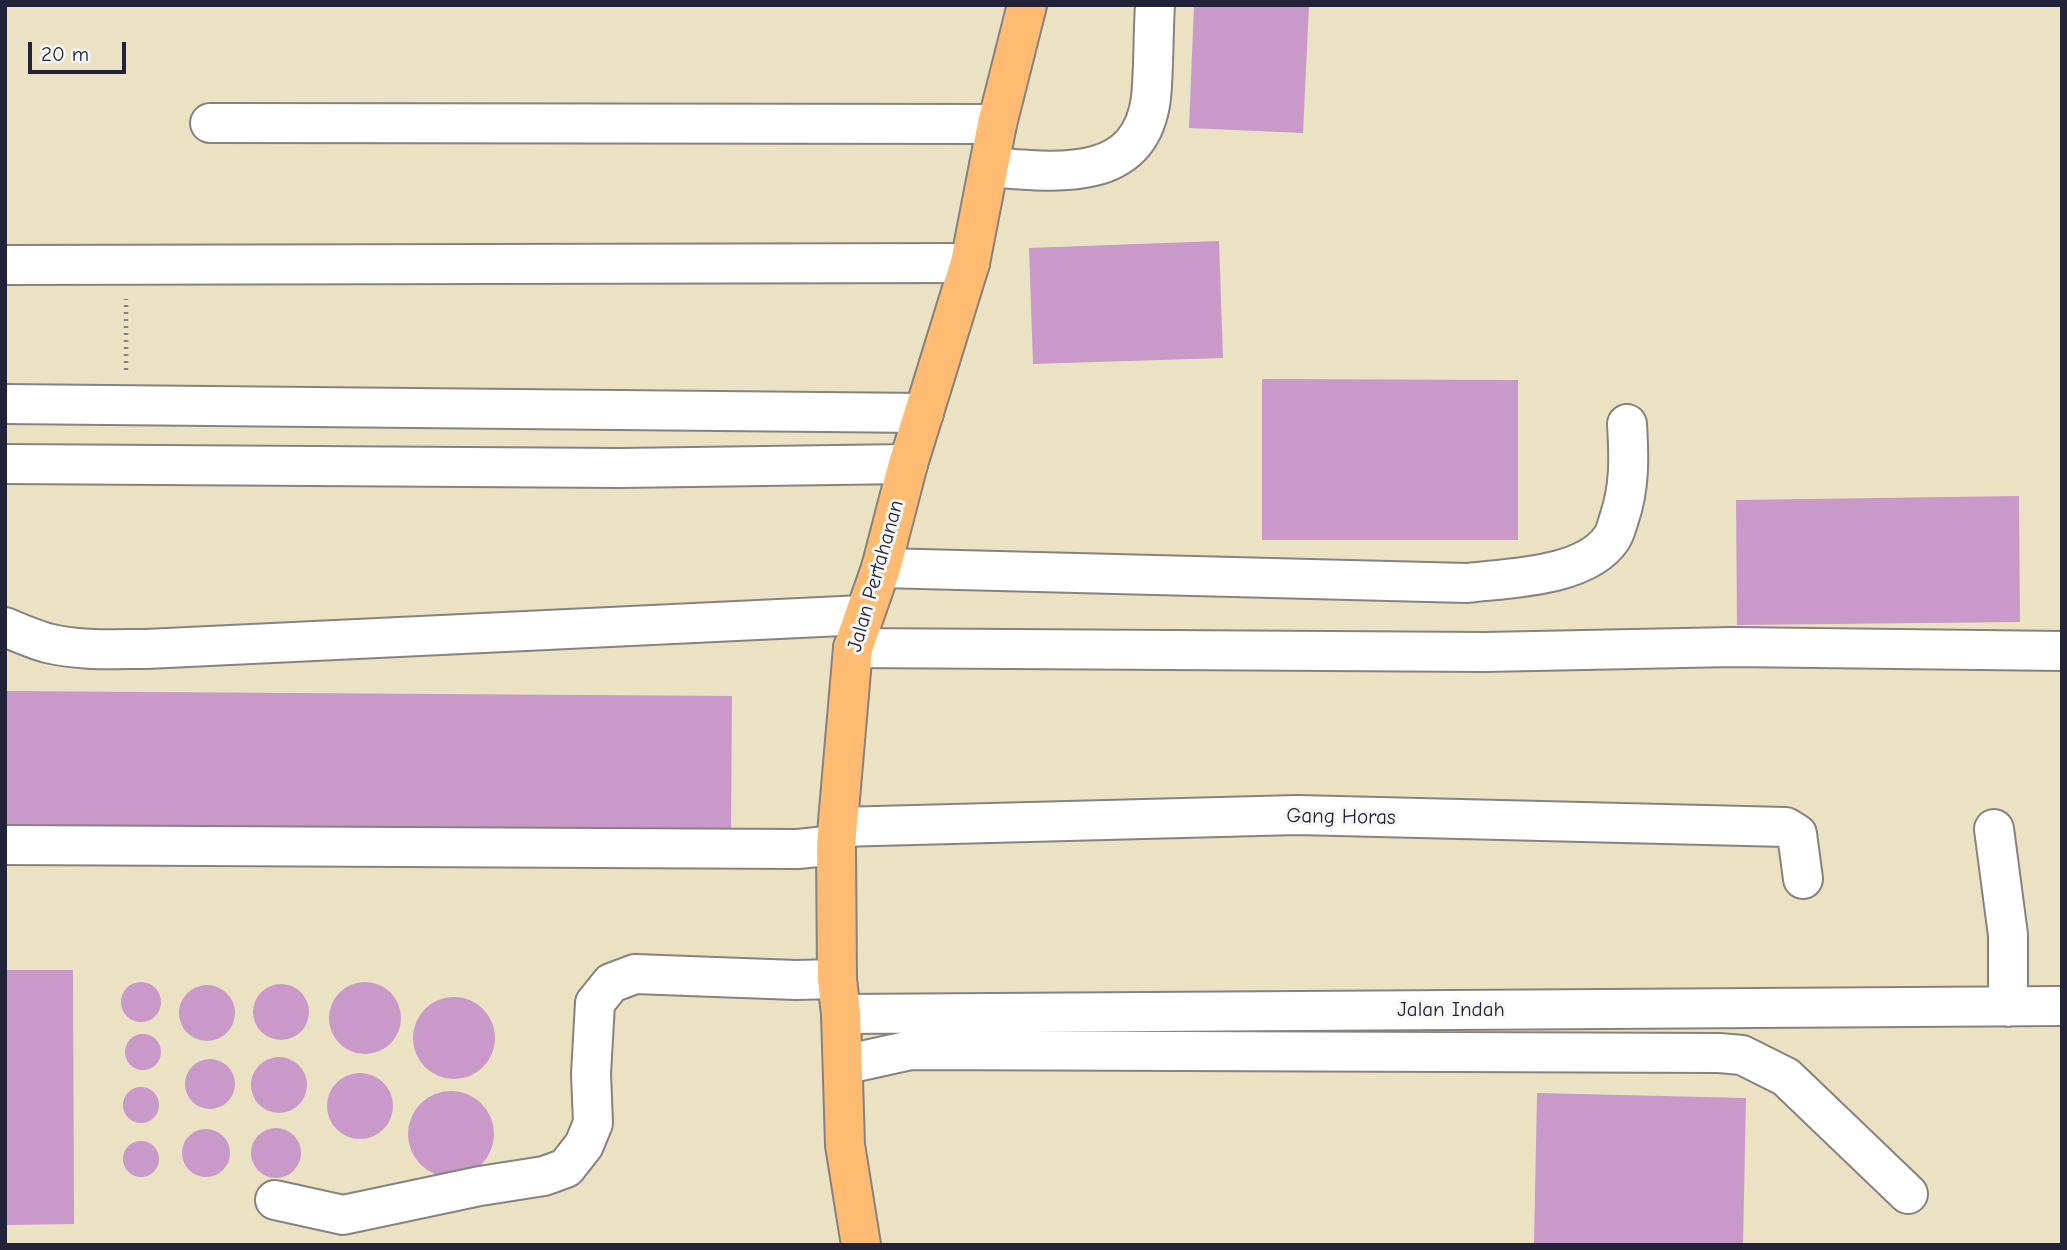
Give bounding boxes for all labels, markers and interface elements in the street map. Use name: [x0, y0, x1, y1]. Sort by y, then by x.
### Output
scale bar: [32, 28, 130, 72]
text: 20 m: [41, 42, 89, 66]
street label: Jalan Pertahanan: [842, 497, 910, 655]
street label: Gang Horas: [1286, 803, 1396, 831]
street label: Jalan Indah: [1397, 997, 1505, 1023]

